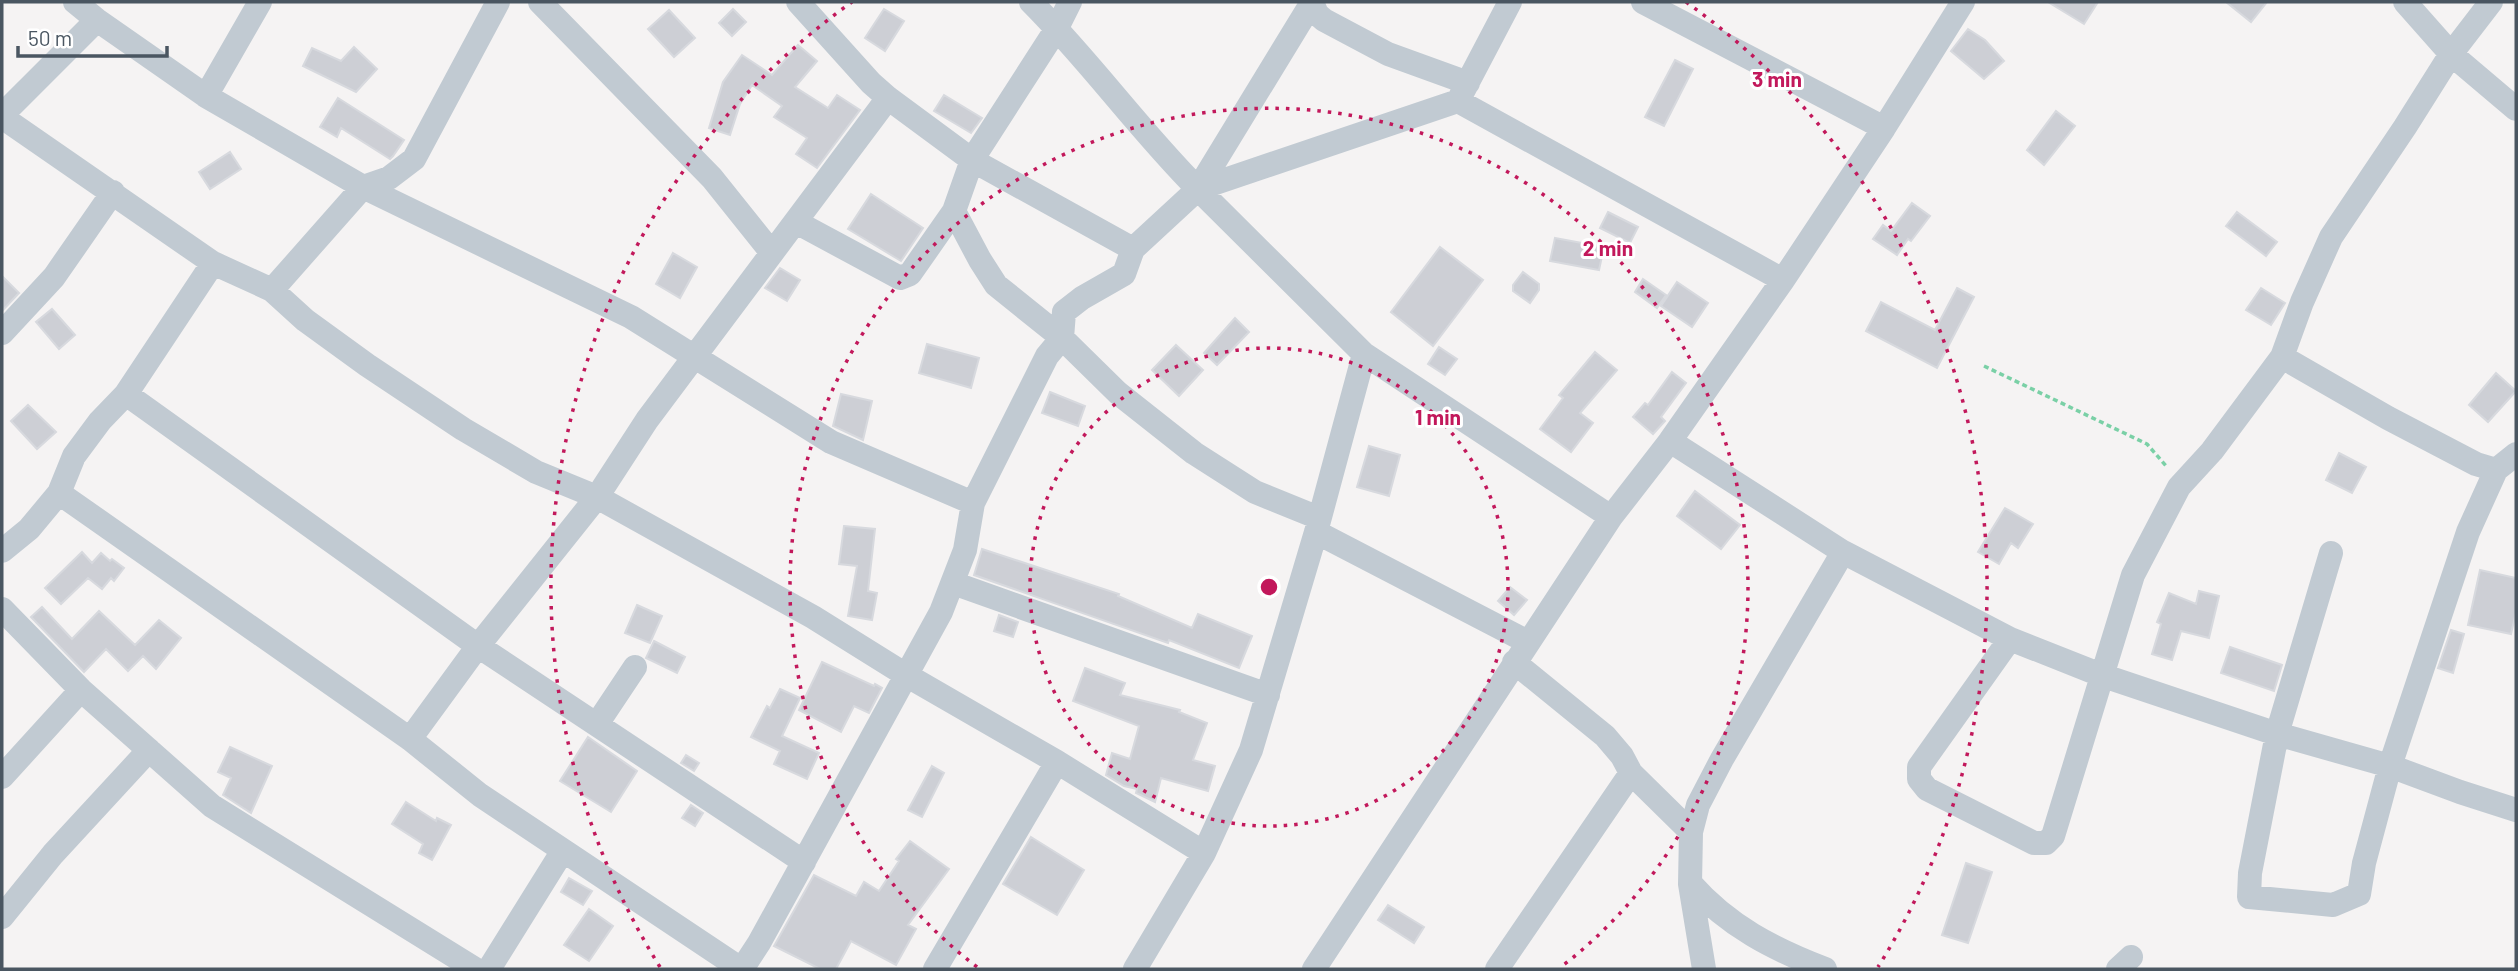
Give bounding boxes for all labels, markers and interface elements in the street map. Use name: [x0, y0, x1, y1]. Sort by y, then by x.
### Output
scale bar: [18, 14, 166, 58]
text: 50 m: [28, 25, 72, 50]
text: 3 min: [1752, 66, 1802, 91]
text: 2 min: [1583, 235, 1633, 260]
text: 1 min: [1415, 404, 1461, 429]
centre of rings: [1257, 575, 1281, 599]

